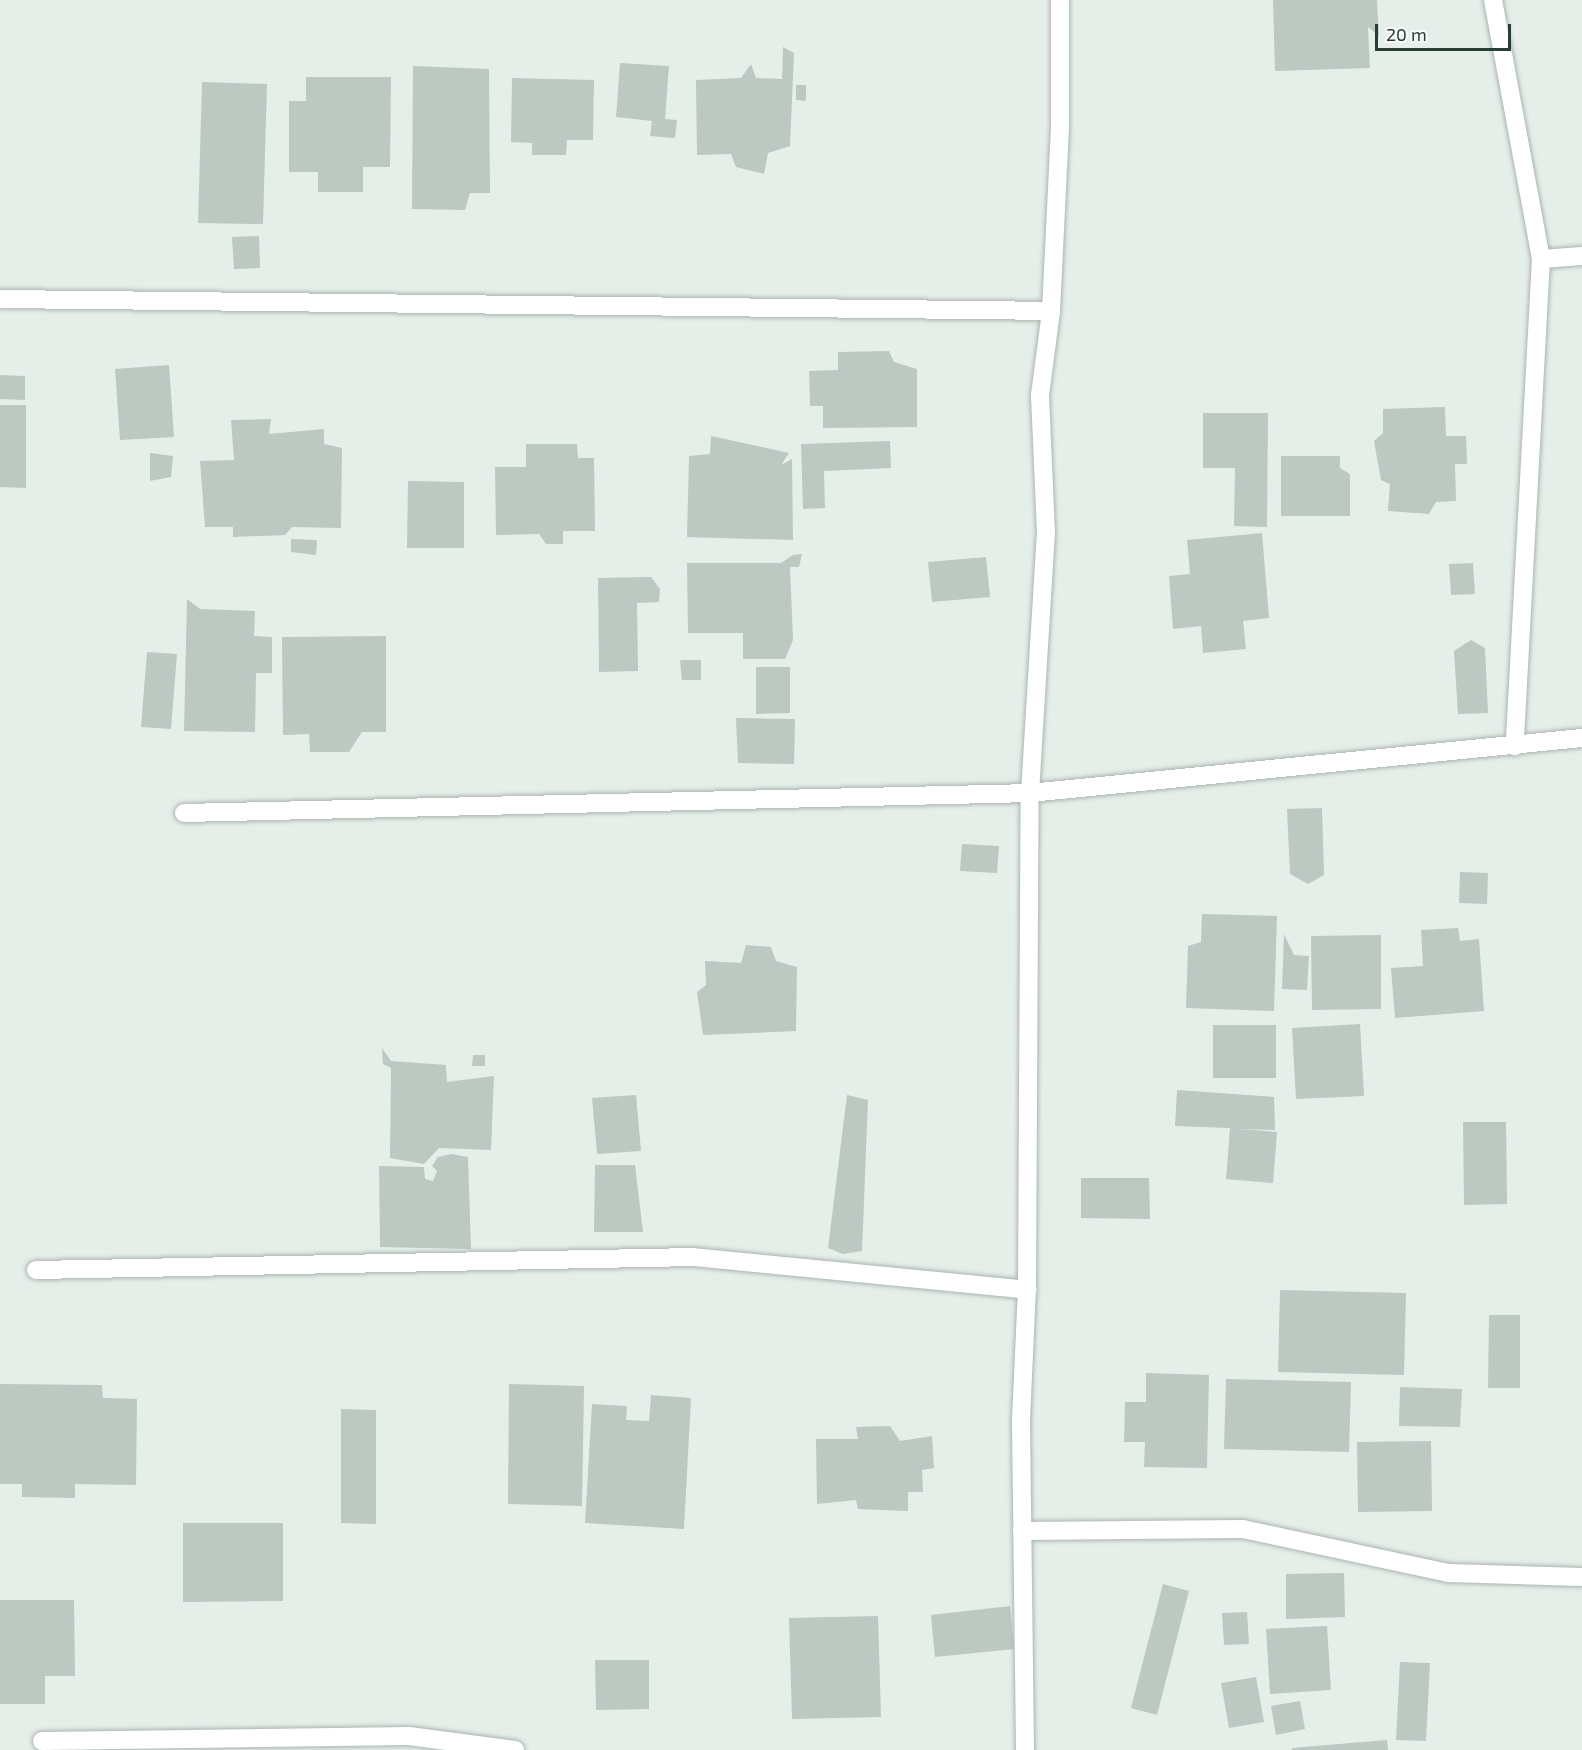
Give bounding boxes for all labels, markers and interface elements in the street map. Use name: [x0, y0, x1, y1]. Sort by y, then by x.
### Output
scale bar: [1378, 12, 1514, 50]
text: 20 m: [1386, 23, 1427, 45]

